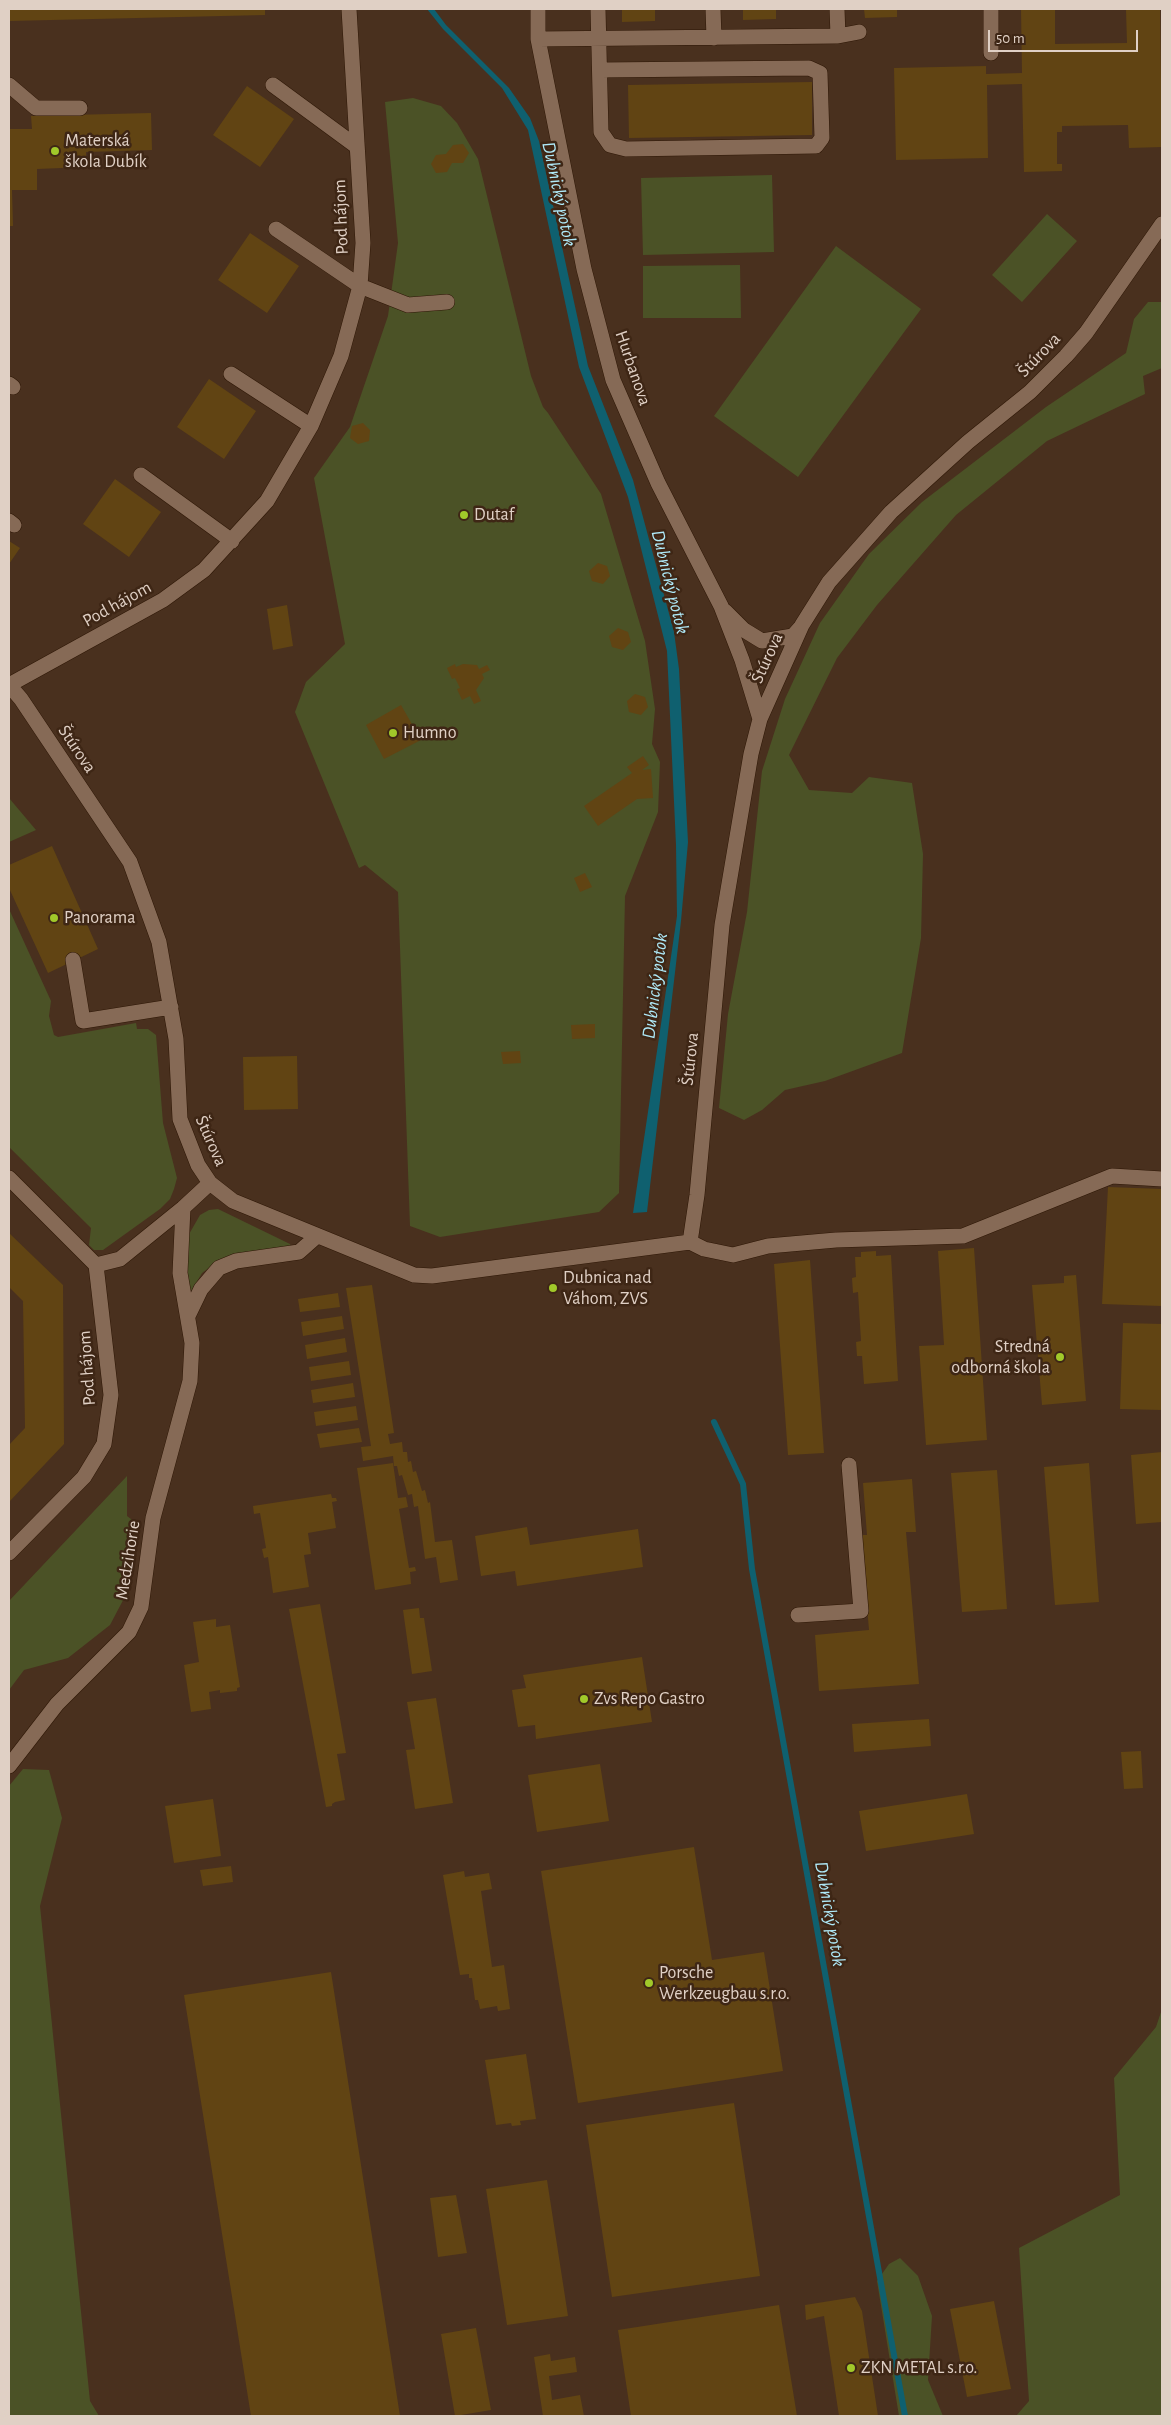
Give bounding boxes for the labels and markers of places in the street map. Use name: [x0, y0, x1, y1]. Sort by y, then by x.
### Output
place label: Materská škola Dubík: [65, 130, 147, 172]
marker: Materská škola Dubík: [49, 145, 61, 157]
place label: Dutaf: [474, 504, 514, 526]
marker: Dutaf: [458, 509, 470, 521]
place label: Humno: [403, 722, 456, 744]
marker: Humno: [387, 727, 399, 739]
place label: Panorama: [64, 907, 135, 929]
marker: Panorama: [48, 912, 60, 924]
place label: Dubnica nad Váhom, ZVS: [563, 1267, 651, 1310]
marker: Dubnica nad Váhom, ZVS: [547, 1282, 559, 1294]
place label: Stredná odborná škola: [951, 1336, 1050, 1378]
marker: Stredná odborná škola: [1054, 1351, 1066, 1363]
place label: Zvs Repo Gastro: [594, 1688, 705, 1710]
marker: Zvs Repo Gastro: [578, 1693, 590, 1705]
place label: Porsche Werkzeugbau s.r.o.: [659, 1962, 790, 2005]
marker: Porsche Werkzeugbau s.r.o.: [643, 1977, 655, 1989]
place label: ZKN METAL s.r.o.: [861, 2357, 977, 2379]
marker: ZKN METAL s.r.o.: [845, 2362, 857, 2374]

